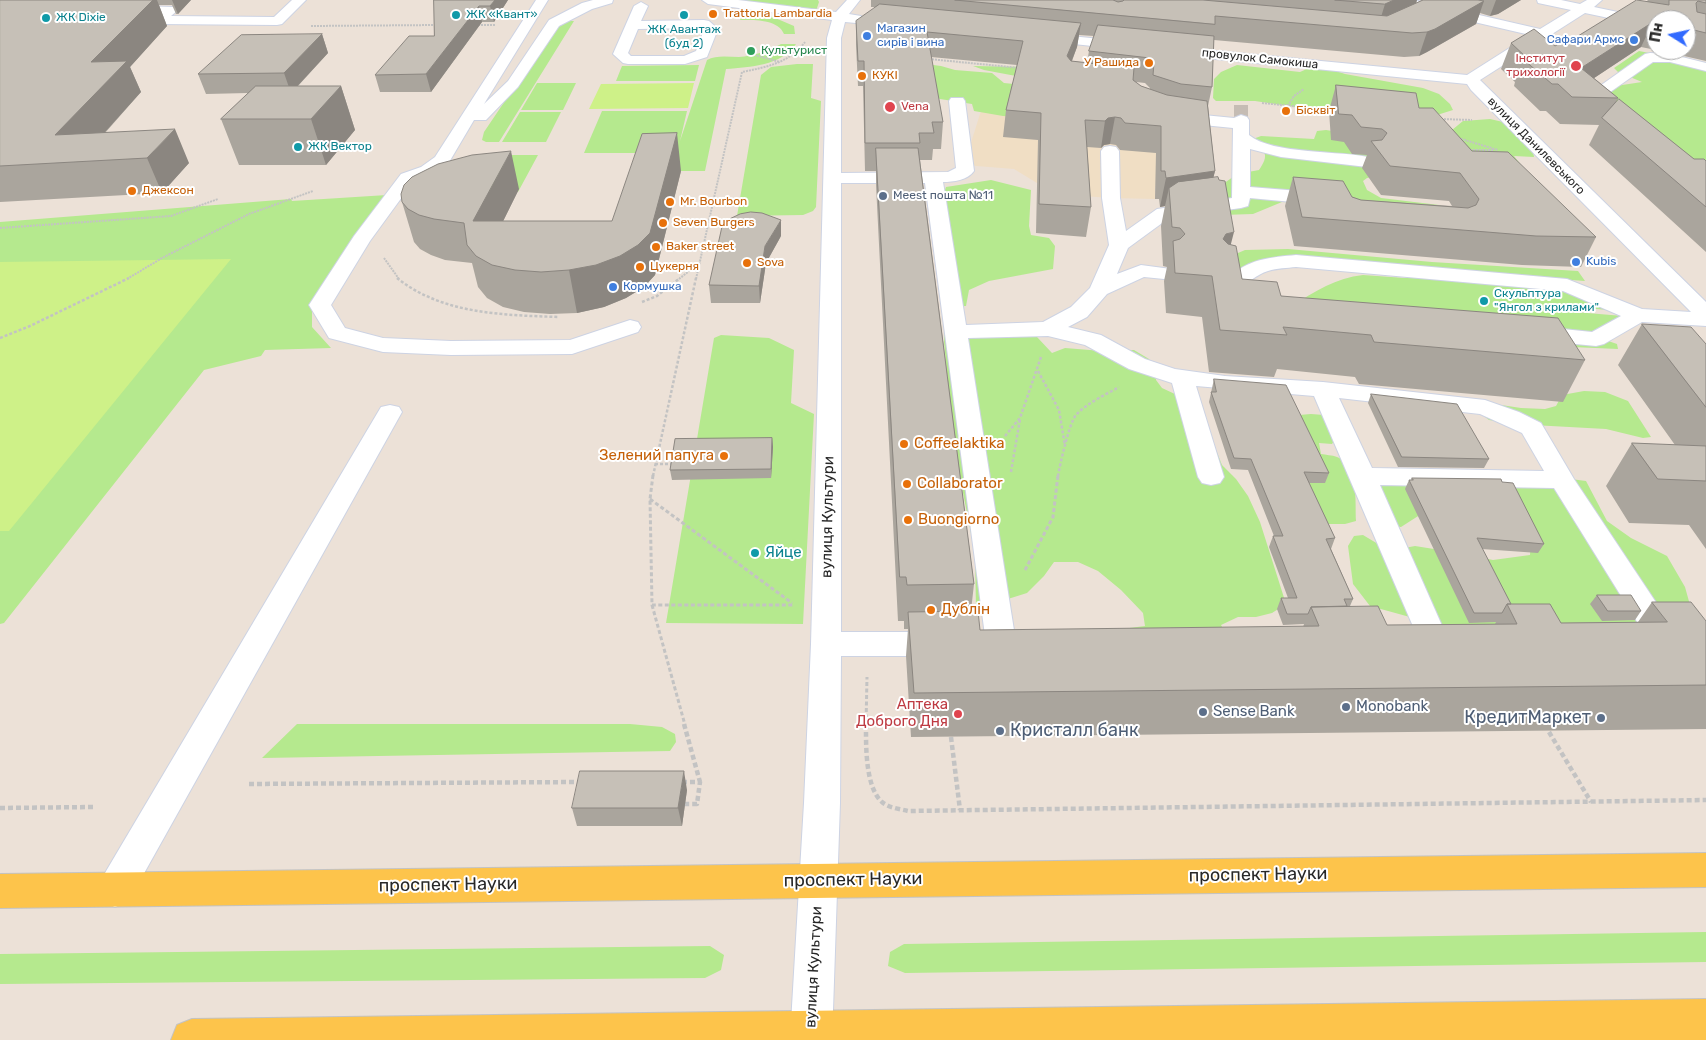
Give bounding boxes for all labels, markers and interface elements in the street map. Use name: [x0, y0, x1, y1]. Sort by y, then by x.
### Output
place label: Trattoria Lambardia: [723, 7, 832, 21]
place label: ЖК «Квант»: [466, 8, 538, 22]
marker: Trattoria Lambardia: [707, 8, 719, 20]
marker: ЖК «Квант»: [450, 9, 462, 21]
marker: ЖК Авантаж (буд 2): [678, 9, 690, 21]
north arrow: [1646, 10, 1696, 60]
place label: ЖК Dixie: [56, 11, 106, 25]
marker: ЖК Dixie: [40, 12, 52, 24]
text: Пн: [1647, 21, 1667, 43]
place label: Магазин сирів і вина: [877, 22, 944, 50]
place label: ЖК Авантаж (буд 2): [647, 23, 721, 51]
marker: Магазин сирів і вина: [861, 30, 873, 42]
place label: Сафари Армс: [1547, 33, 1624, 47]
marker: Сафари Армс: [1628, 34, 1640, 46]
place label: Культурист: [761, 44, 827, 58]
marker: Культурист: [745, 45, 757, 57]
street label: провулок Самокиша: [1201, 46, 1319, 72]
place label: Інститут трихології: [1506, 52, 1565, 80]
place label: У Рашида: [1084, 56, 1139, 70]
marker: У Рашида: [1143, 57, 1155, 69]
marker: Інститут трихології: [1569, 59, 1583, 73]
place label: КУКІ: [872, 69, 898, 83]
marker: КУКІ: [856, 70, 868, 82]
street label: вулиця Данилевського: [1484, 94, 1588, 198]
marker: Vena: [883, 100, 897, 114]
place label: Vena: [901, 100, 929, 114]
place label: Бісквіт: [1296, 104, 1335, 118]
marker: Бісквіт: [1280, 105, 1292, 117]
place label: ЖК Вектор: [308, 140, 372, 154]
marker: ЖК Вектор: [292, 141, 304, 153]
place label: Джексон: [142, 184, 194, 198]
marker: Джексон: [126, 185, 138, 197]
place label: Meest пошта №11: [893, 189, 993, 203]
marker: Meest пошта №11: [877, 190, 889, 202]
place label: Mr. Bourbon: [680, 195, 747, 209]
marker: Mr. Bourbon: [664, 196, 676, 208]
place label: Seven Burgers: [673, 216, 755, 230]
marker: Seven Burgers: [657, 217, 669, 229]
place label: Baker street: [666, 240, 734, 254]
marker: Baker street: [650, 241, 662, 253]
place label: Kubis: [1586, 255, 1616, 269]
place label: Sova: [757, 256, 784, 270]
marker: Kubis: [1570, 256, 1582, 268]
marker: Sova: [741, 257, 753, 269]
place label: Цукерня: [650, 260, 699, 274]
marker: Цукерня: [634, 261, 646, 273]
place label: Кормушка: [623, 280, 682, 294]
marker: Кормушка: [607, 281, 619, 293]
place label: Скульптура "Янгол з крилами": [1494, 287, 1599, 315]
marker: Скульптура "Янгол з крилами": [1478, 295, 1490, 307]
place label: Coffeelaktika: [914, 435, 1005, 453]
marker: Coffeelaktika: [898, 438, 910, 450]
place label: Зелений папуга: [599, 447, 714, 465]
marker: Зелений папуга: [718, 450, 730, 462]
street label: вулиця Культури: [818, 456, 838, 578]
place label: Collaborator: [917, 475, 1003, 493]
marker: Collaborator: [901, 478, 913, 490]
place label: Buongiorno: [918, 511, 999, 529]
marker: Buongiorno: [902, 514, 914, 526]
place label: Яйце: [765, 544, 802, 562]
marker: Яйце: [749, 547, 761, 559]
place label: Дублін: [941, 601, 990, 619]
marker: Дублін: [925, 604, 937, 616]
place label: Аптека Доброго Дня: [856, 696, 948, 731]
place label: Monobank: [1356, 698, 1428, 716]
marker: Monobank: [1340, 701, 1352, 713]
place label: Sense Bank: [1213, 703, 1295, 721]
marker: Sense Bank: [1197, 706, 1209, 718]
place label: КредитМаркет: [1464, 707, 1591, 729]
marker: Аптека Доброго Дня: [952, 708, 964, 720]
marker: КредитМаркет: [1595, 712, 1607, 724]
place label: Кристалл банк: [1010, 720, 1139, 742]
marker: Кристалл банк: [994, 725, 1006, 737]
street label: проспект Науки: [1188, 863, 1328, 887]
street label: проспект Науки: [783, 868, 923, 892]
street label: проспект Науки: [378, 873, 518, 897]
street label: вулиця Культури: [802, 906, 826, 1028]

